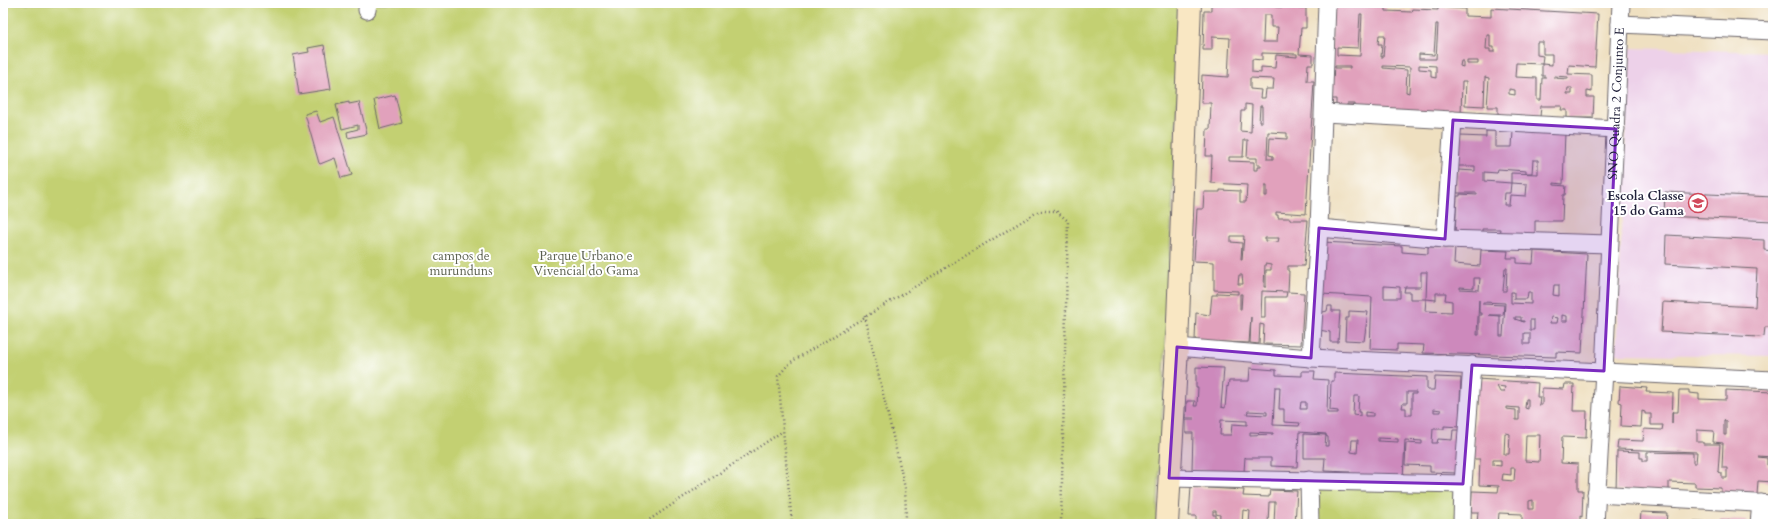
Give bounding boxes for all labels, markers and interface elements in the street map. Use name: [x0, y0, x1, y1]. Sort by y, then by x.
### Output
street label: SNO Quadra 2 Conjunto E: [1604, 27, 1629, 180]
place label: Escola Classe 15 do Gama: [1607, 187, 1685, 220]
school or university icon: Escola Classe 15 do Gama: [1687, 192, 1709, 214]
park label: campos de murunduns: [429, 247, 493, 280]
park label: Parque Urbano e Vivencial do Gama: [533, 247, 639, 280]

